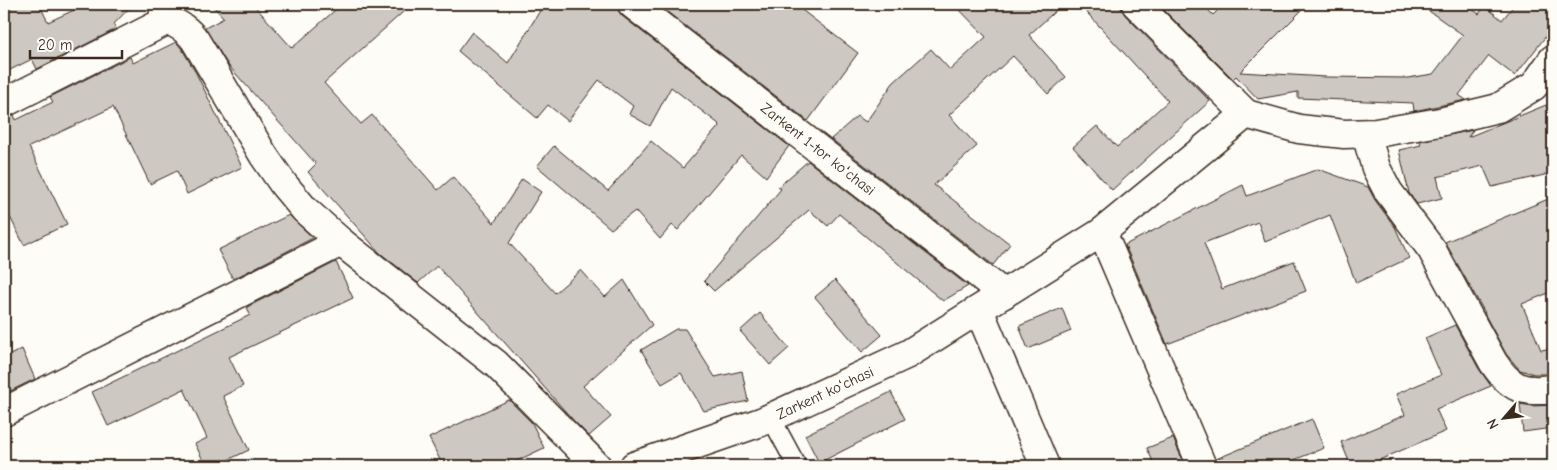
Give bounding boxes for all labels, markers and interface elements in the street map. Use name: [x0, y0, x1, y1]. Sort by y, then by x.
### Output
scale bar: [30, 28, 122, 60]
text: 20 m: [38, 36, 72, 54]
street label: Zarkent 1-tor koʻchasi: [757, 99, 879, 199]
street label: Zarkent koʻchasi: [773, 363, 877, 423]
north arrow: [1480, 392, 1530, 442]
text: N: [1483, 416, 1503, 432]

